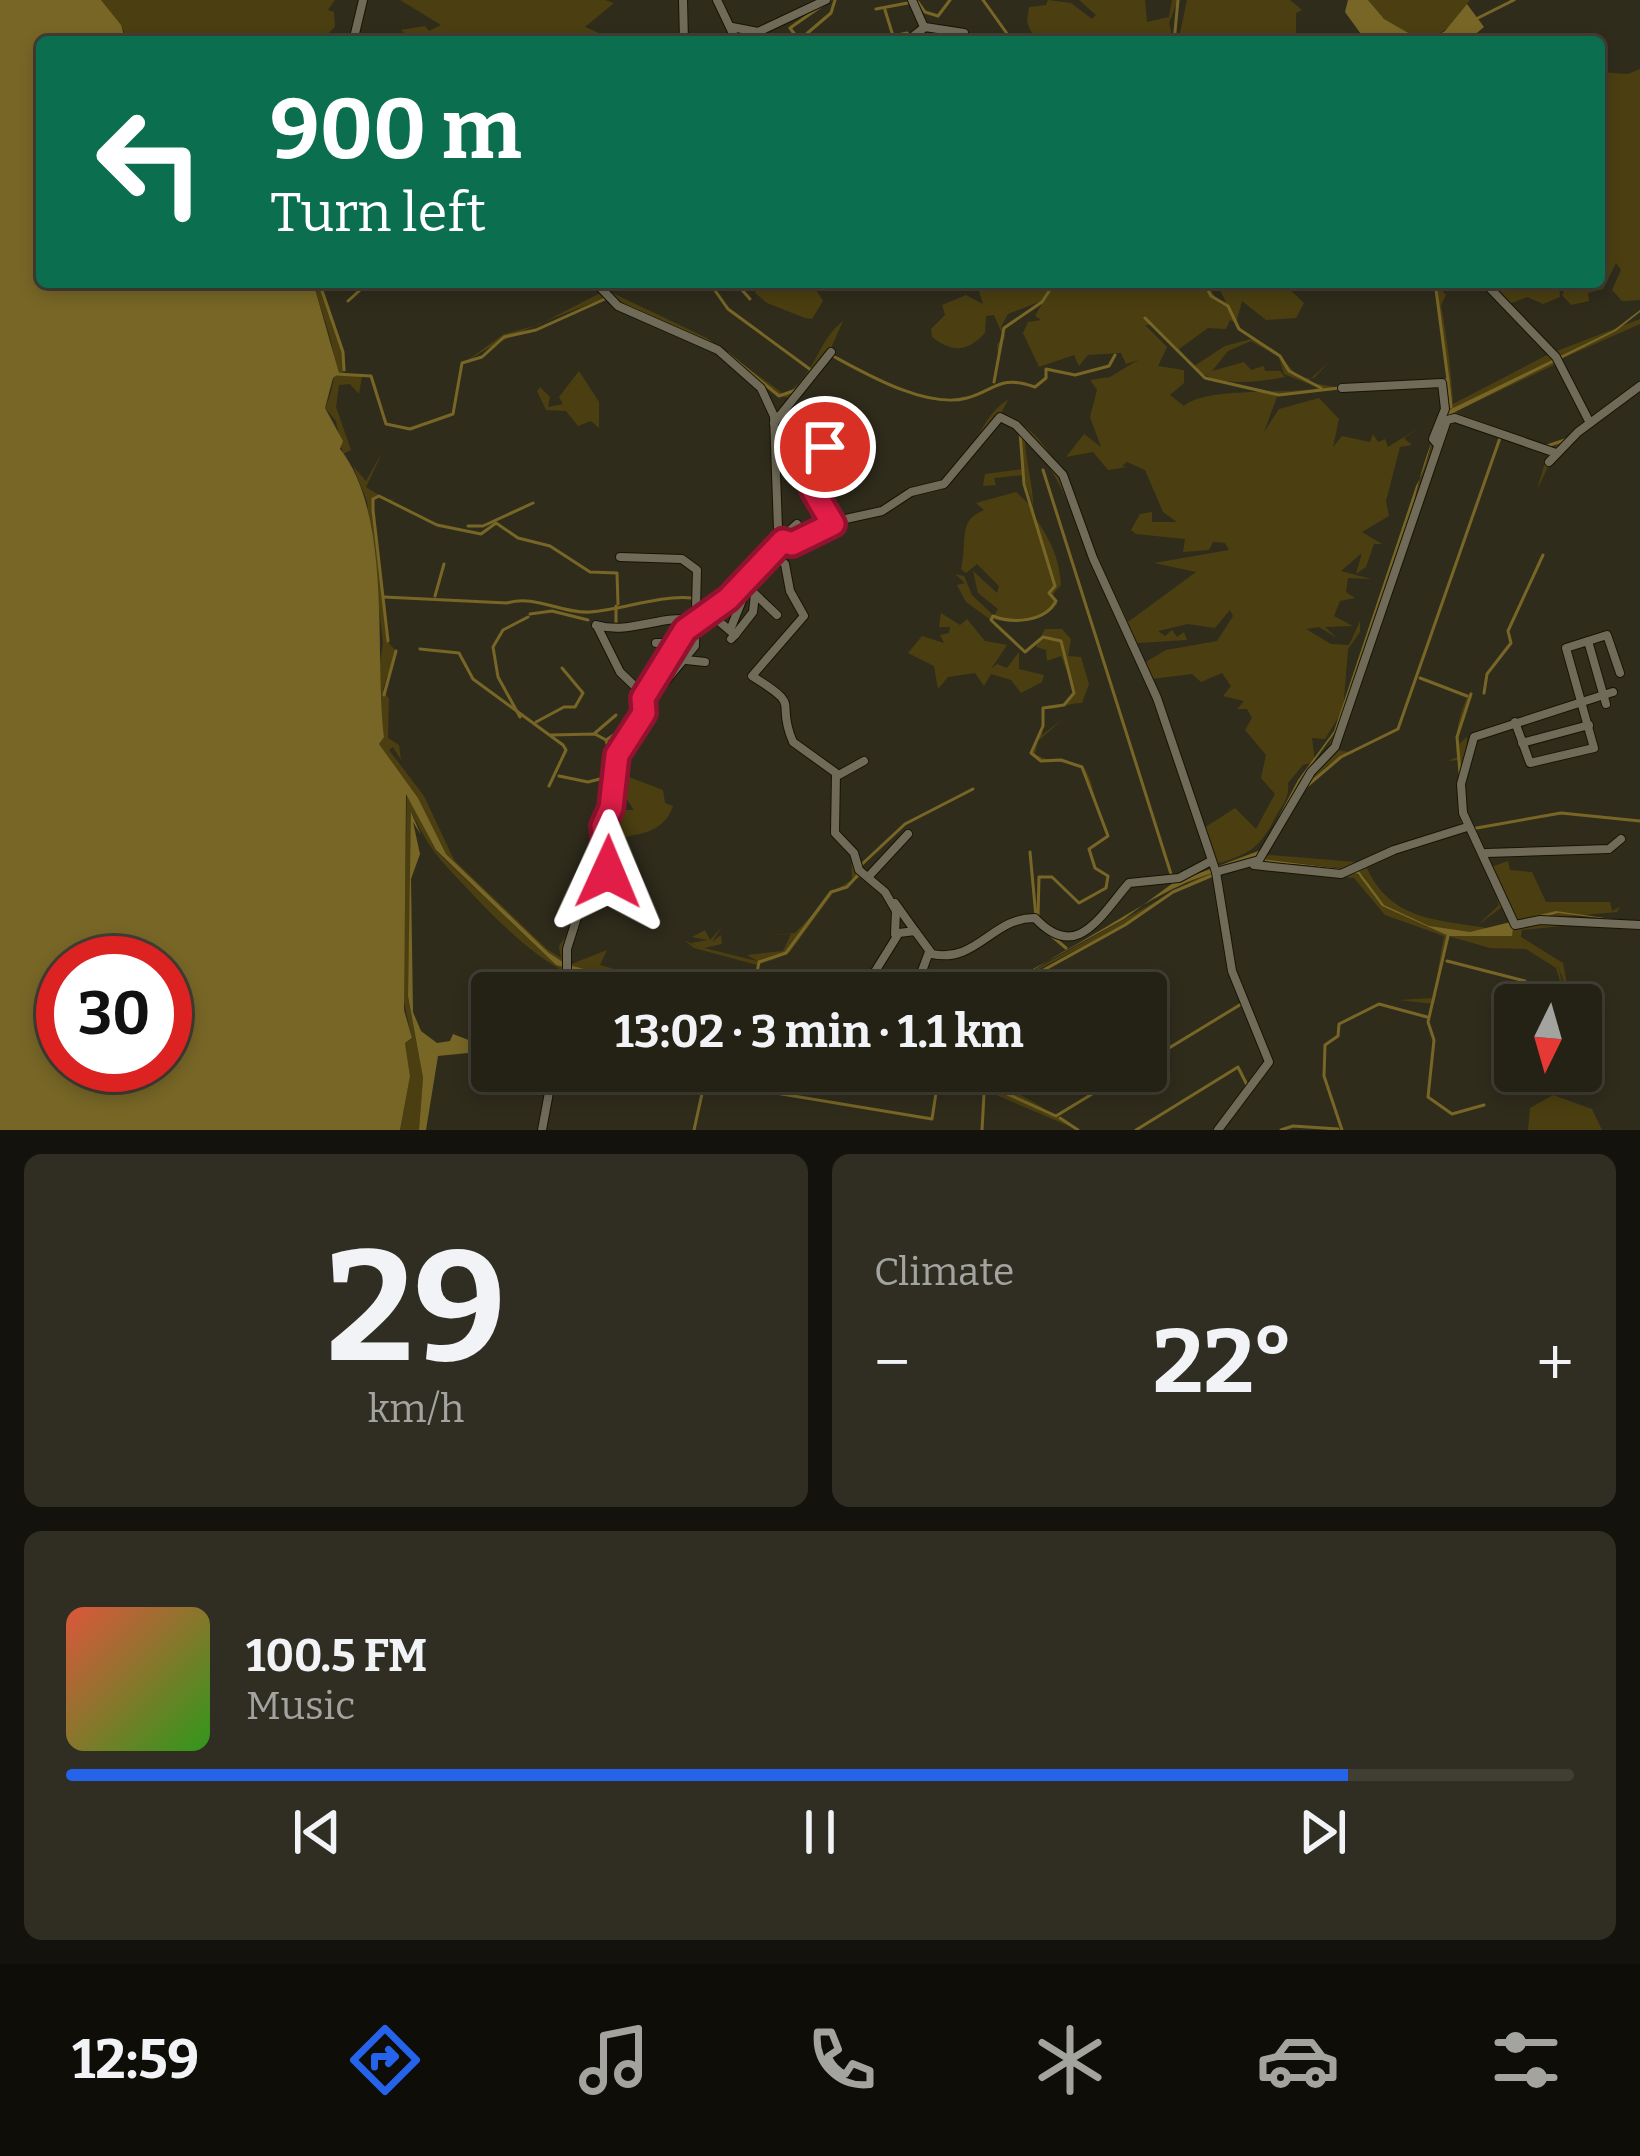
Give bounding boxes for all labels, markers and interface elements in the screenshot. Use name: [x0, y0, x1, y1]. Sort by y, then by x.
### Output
text: 900 m: [270, 79, 522, 180]
icon: left: [72, 84, 228, 240]
text: Turn left: [270, 181, 486, 245]
pin: [774, 396, 876, 498]
icon: arrive: [792, 414, 858, 480]
position arrow: [545, 809, 671, 935]
speed limit sign: 30: [36, 936, 192, 1092]
north arrow: [1494, 984, 1602, 1092]
map controls: [1494, 984, 1602, 1092]
text: 13:02 · 3 min · 1.1 km: [614, 1005, 1024, 1059]
text: 29: [326, 1214, 506, 1401]
text: Climate: [874, 1249, 1014, 1295]
text: 22°: [1153, 1308, 1294, 1416]
text: −: [874, 1323, 910, 1402]
text: +: [1536, 1323, 1574, 1402]
text: km/h: [368, 1386, 464, 1432]
text: 100.5 FM: [246, 1629, 427, 1683]
text: Music: [246, 1683, 355, 1729]
icon: previous: [284, 1799, 350, 1865]
icon: pause: [787, 1799, 853, 1865]
icon: next: [1290, 1799, 1356, 1865]
icon: directions: [343, 2018, 427, 2102]
icon: music: [572, 2018, 656, 2102]
icon: phone: [800, 2018, 884, 2102]
icon: climate: [1028, 2018, 1112, 2102]
icon: car: [1256, 2018, 1340, 2102]
icon: filters: [1484, 2018, 1568, 2102]
text: 12:59: [72, 2028, 199, 2092]

